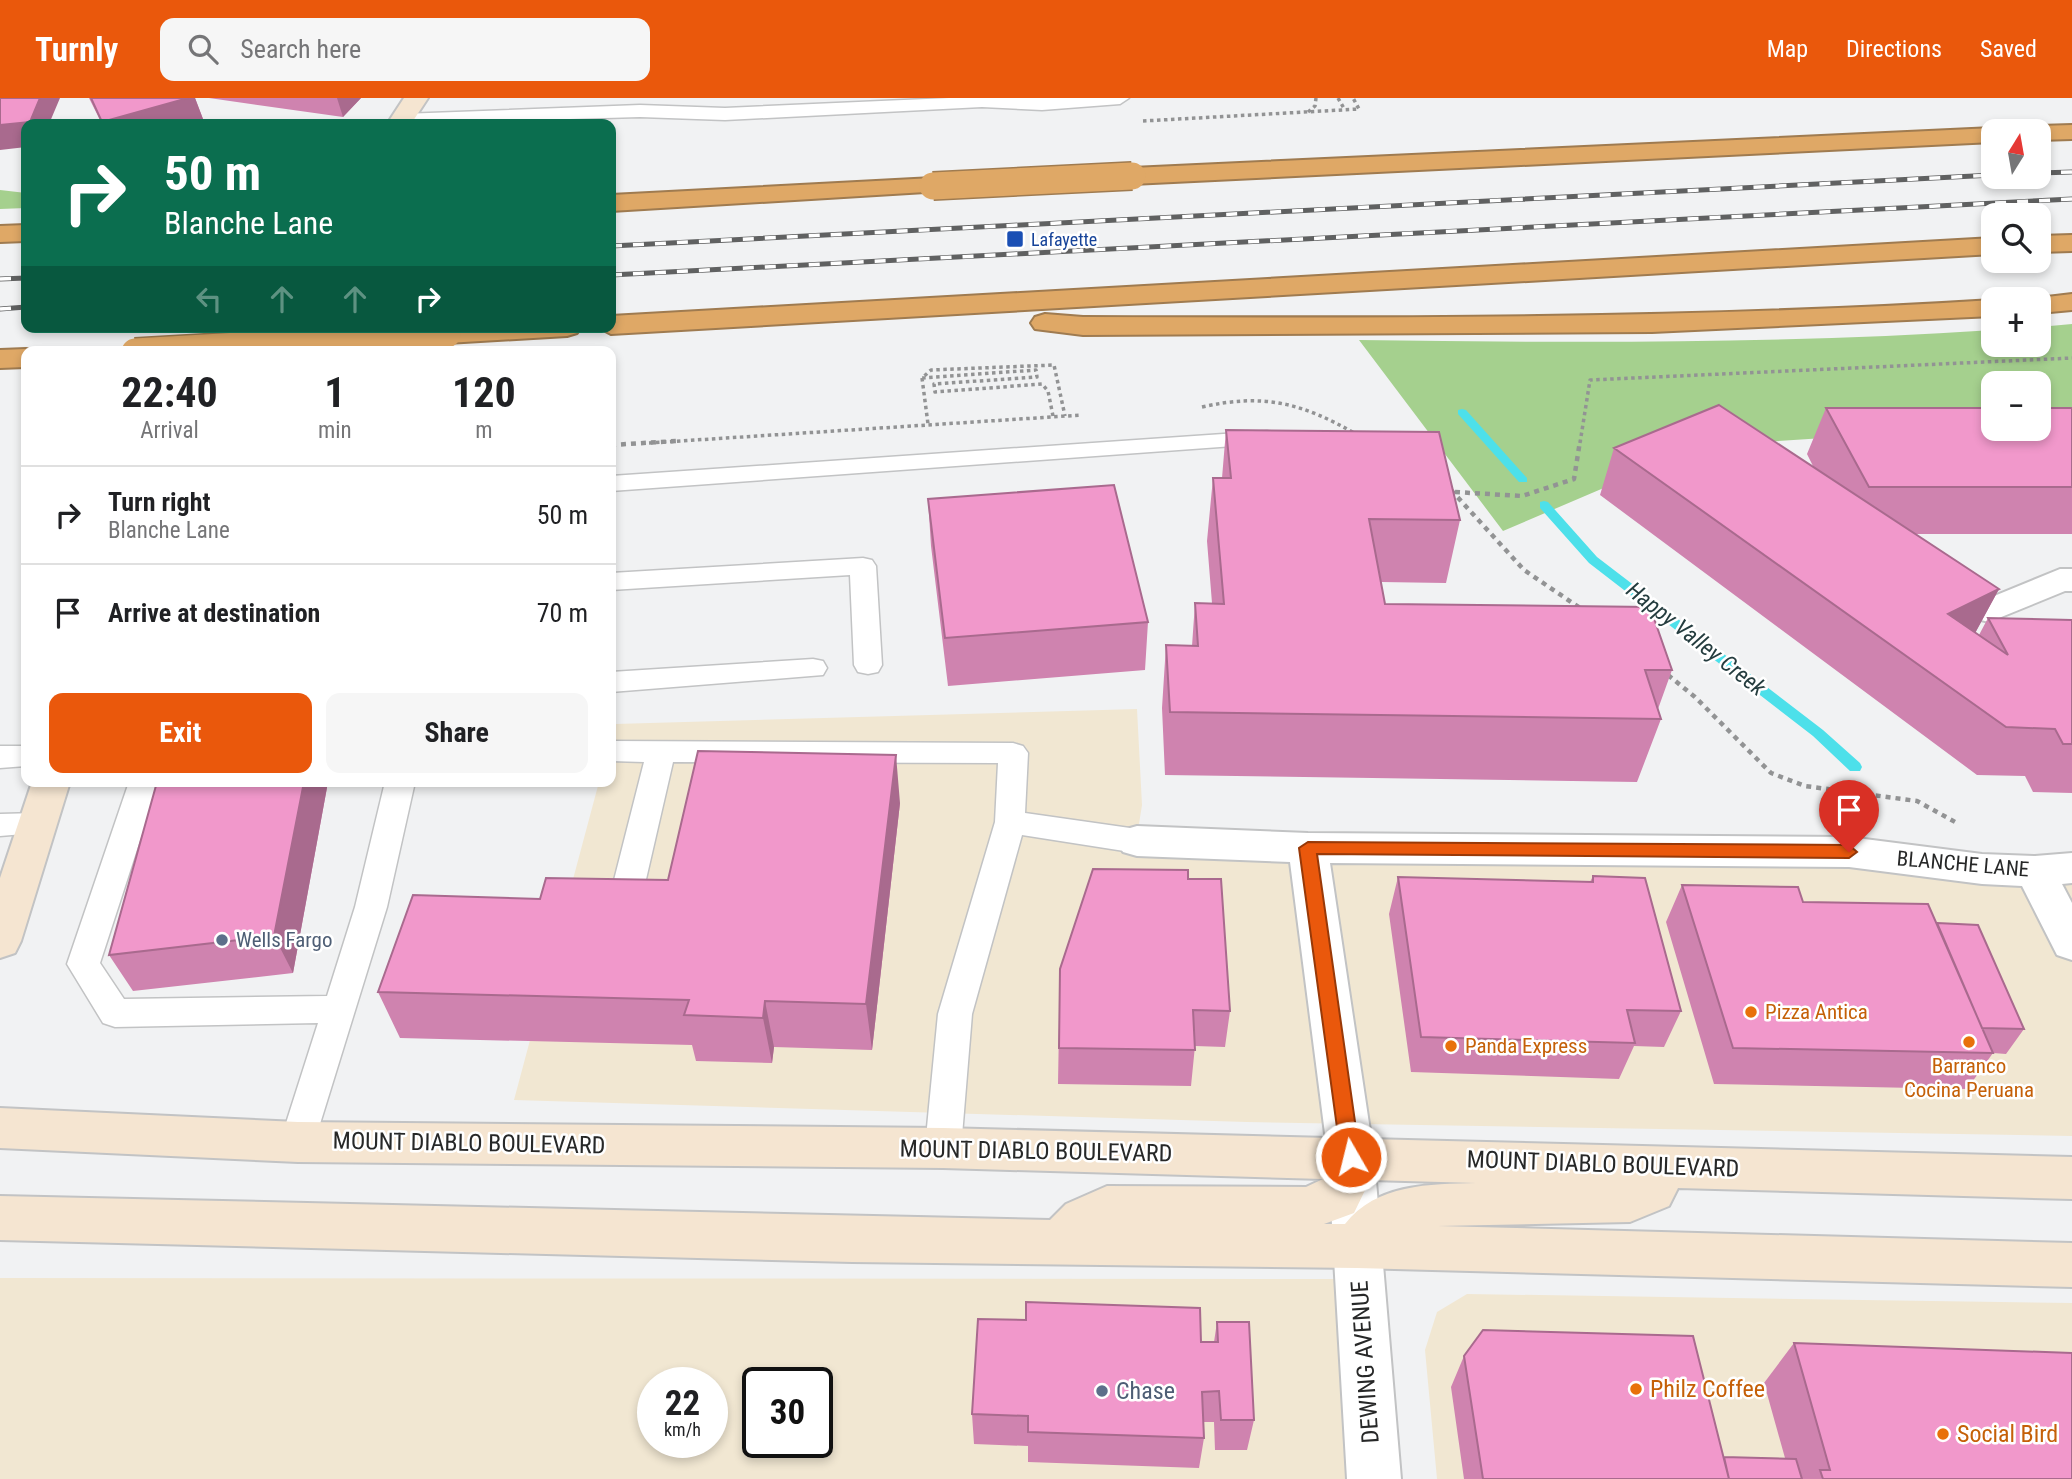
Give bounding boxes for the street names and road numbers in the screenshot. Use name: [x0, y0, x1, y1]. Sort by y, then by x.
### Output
street label: BLANCHE LANE: [1896, 846, 2030, 882]
street label: MOUNT DIABLO BOULEVARD: [332, 1127, 606, 1159]
street label: MOUNT DIABLO BOULEVARD: [899, 1135, 1173, 1167]
street label: MOUNT DIABLO BOULEVARD: [1466, 1145, 1740, 1183]
street label: DEWING AVENUE: [1345, 1280, 1385, 1444]

